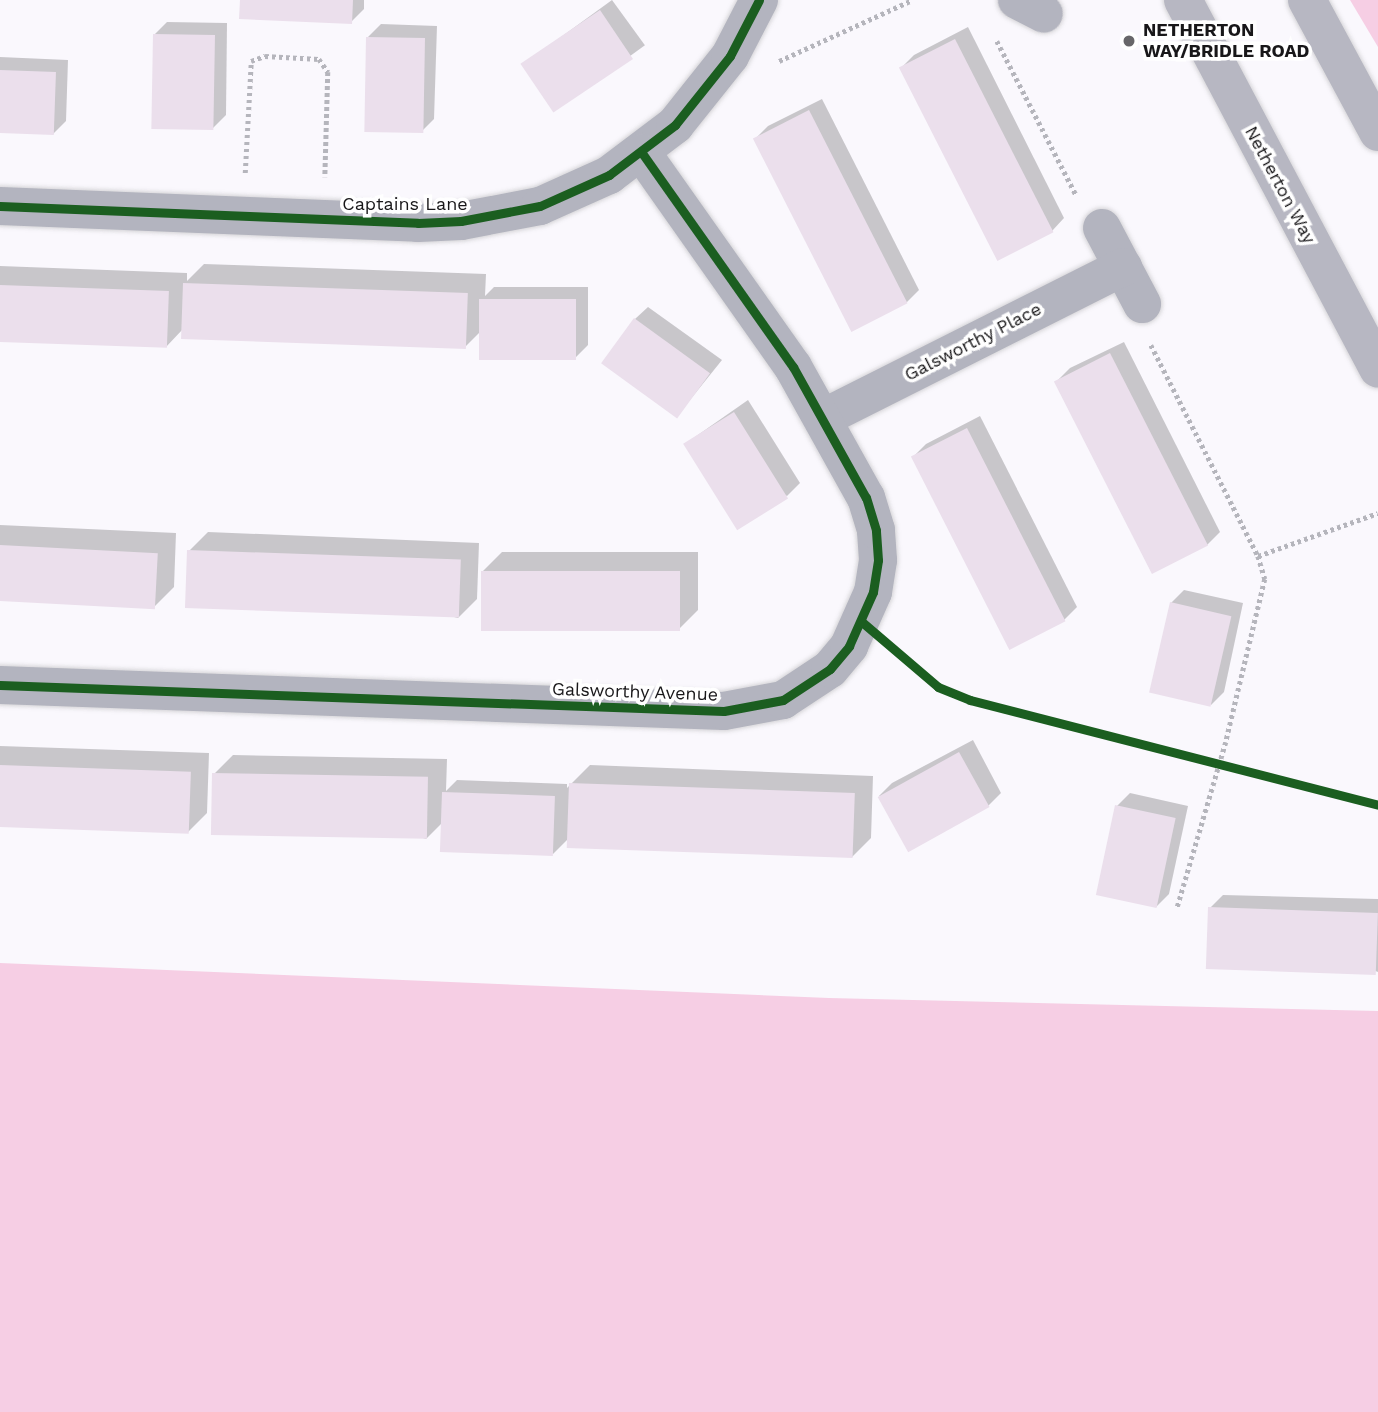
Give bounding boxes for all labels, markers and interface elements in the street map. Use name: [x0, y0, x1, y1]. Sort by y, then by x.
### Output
place label: NETHERTON WAY/BRIDLE ROAD: [1143, 20, 1310, 62]
marker: NETHERTON WAY/BRIDLE ROAD: [1121, 33, 1137, 49]
street label: Netherton Way: [1240, 122, 1320, 248]
street label: Captains Lane: [342, 193, 468, 215]
street label: Galsworthy Place: [901, 298, 1045, 386]
street label: Galsworthy Avenue: [551, 678, 719, 706]

